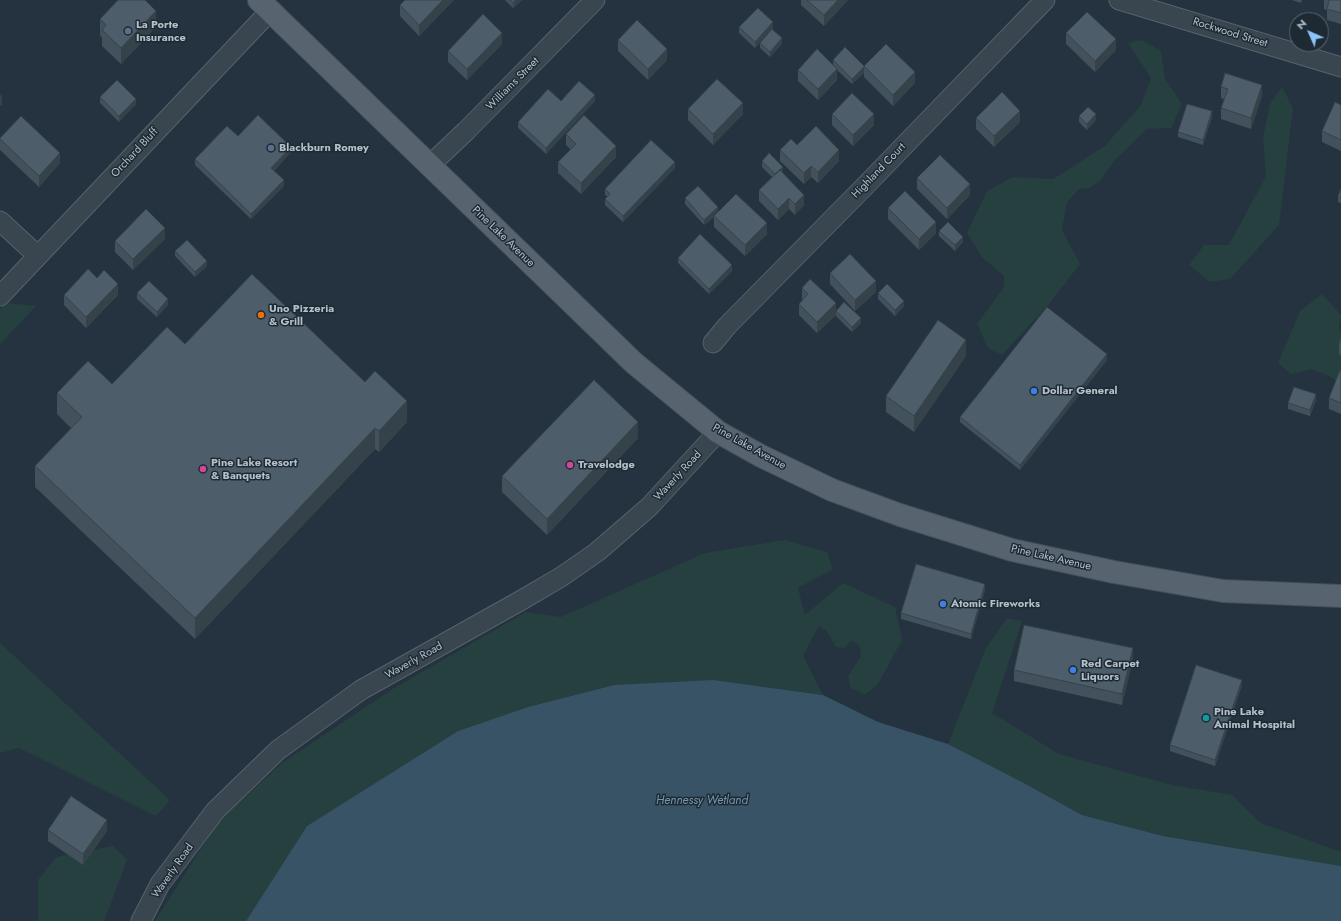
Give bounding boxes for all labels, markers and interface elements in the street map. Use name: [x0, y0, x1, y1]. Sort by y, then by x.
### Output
north arrow: [1289, 12, 1329, 52]
street label: Rockwood Street: [1191, 15, 1269, 51]
text: N: [1292, 15, 1310, 33]
place label: La Porte Insurance: [136, 18, 186, 44]
marker: La Porte Insurance: [123, 26, 133, 36]
street label: Williams Street: [484, 55, 542, 113]
street label: Orchard Bluff: [109, 126, 161, 180]
place label: Blackburn Romey: [279, 141, 369, 155]
street label: Highland Court: [849, 141, 909, 201]
marker: Blackburn Romey: [266, 143, 276, 153]
street label: Pine Lake Avenue: [469, 204, 537, 270]
place label: Uno Pizzeria & Grill: [269, 302, 334, 328]
marker: Uno Pizzeria & Grill: [256, 310, 266, 320]
place label: Dollar General: [1042, 384, 1118, 398]
marker: Dollar General: [1029, 386, 1039, 396]
street label: Pine Lake Avenue: [710, 421, 788, 473]
street label: Waverly Road: [652, 448, 704, 504]
place label: Pine Lake Resort & Banquets: [211, 456, 297, 482]
place label: Travelodge: [578, 458, 635, 472]
marker: Travelodge: [565, 460, 575, 470]
marker: Pine Lake Resort & Banquets: [198, 464, 208, 474]
street label: Pine Lake Avenue: [1010, 542, 1092, 574]
place label: Atomic Fireworks: [951, 597, 1040, 611]
marker: Atomic Fireworks: [938, 599, 948, 609]
street label: Waverly Road: [383, 640, 445, 682]
place label: Red Carpet Liquors: [1081, 657, 1139, 683]
marker: Red Carpet Liquors: [1068, 665, 1078, 675]
place label: Pine Lake Animal Hospital: [1214, 705, 1295, 731]
marker: Pine Lake Animal Hospital: [1201, 713, 1211, 723]
water label: Hennessy Wetland: [656, 794, 748, 808]
street label: Waverly Road: [149, 841, 197, 901]

